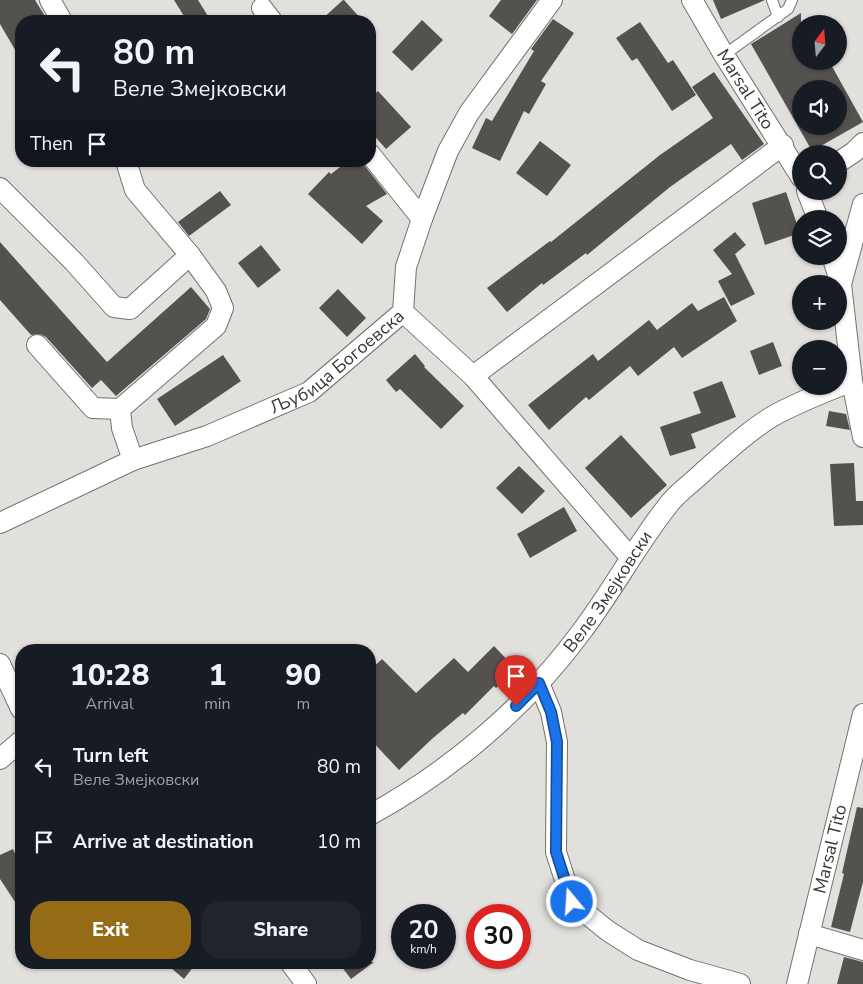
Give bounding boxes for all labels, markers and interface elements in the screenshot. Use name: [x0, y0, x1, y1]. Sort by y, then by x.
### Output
north arrow: [792, 15, 848, 70]
map controls: [792, 15, 847, 395]
text: 80 m: [113, 29, 195, 76]
icon: left: [30, 35, 95, 100]
street label: Marsal Tito: [711, 44, 780, 134]
text: Веле Змејковски: [113, 74, 287, 104]
button: sound: [792, 80, 847, 135]
icon: arrive: [83, 130, 111, 158]
text: Then: [30, 131, 73, 157]
button: search: [792, 145, 847, 200]
button: layers: [792, 210, 847, 265]
button: +: [792, 275, 847, 330]
street label: Љубица Богоевска: [266, 304, 409, 419]
button: −: [792, 340, 847, 395]
street label: Веле Змејковски: [558, 526, 658, 657]
text: 10:28: [70, 655, 149, 696]
text: 1: [208, 655, 226, 696]
text: 90: [285, 655, 321, 696]
pin: [495, 655, 537, 706]
icon: arrive: [502, 662, 530, 690]
text: Arrival: [86, 693, 134, 715]
text: min: [204, 693, 231, 715]
text: m: [296, 693, 310, 715]
text: Turn left: [73, 743, 148, 769]
icon: left: [30, 753, 58, 781]
text: 80 m: [317, 754, 361, 780]
text: Веле Змејковски: [73, 769, 199, 791]
street label: Marsal Tito: [808, 802, 852, 896]
icon: arrive: [30, 828, 58, 856]
text: Arrive at destination: [73, 829, 254, 855]
text: 10 m: [317, 829, 361, 855]
position arrow: [545, 875, 597, 927]
button: Exit: [30, 901, 191, 959]
button: Share: [201, 901, 361, 959]
speed limit sign: 30: [466, 904, 531, 969]
text: 20: [408, 913, 439, 947]
text: km/h: [410, 941, 437, 957]

